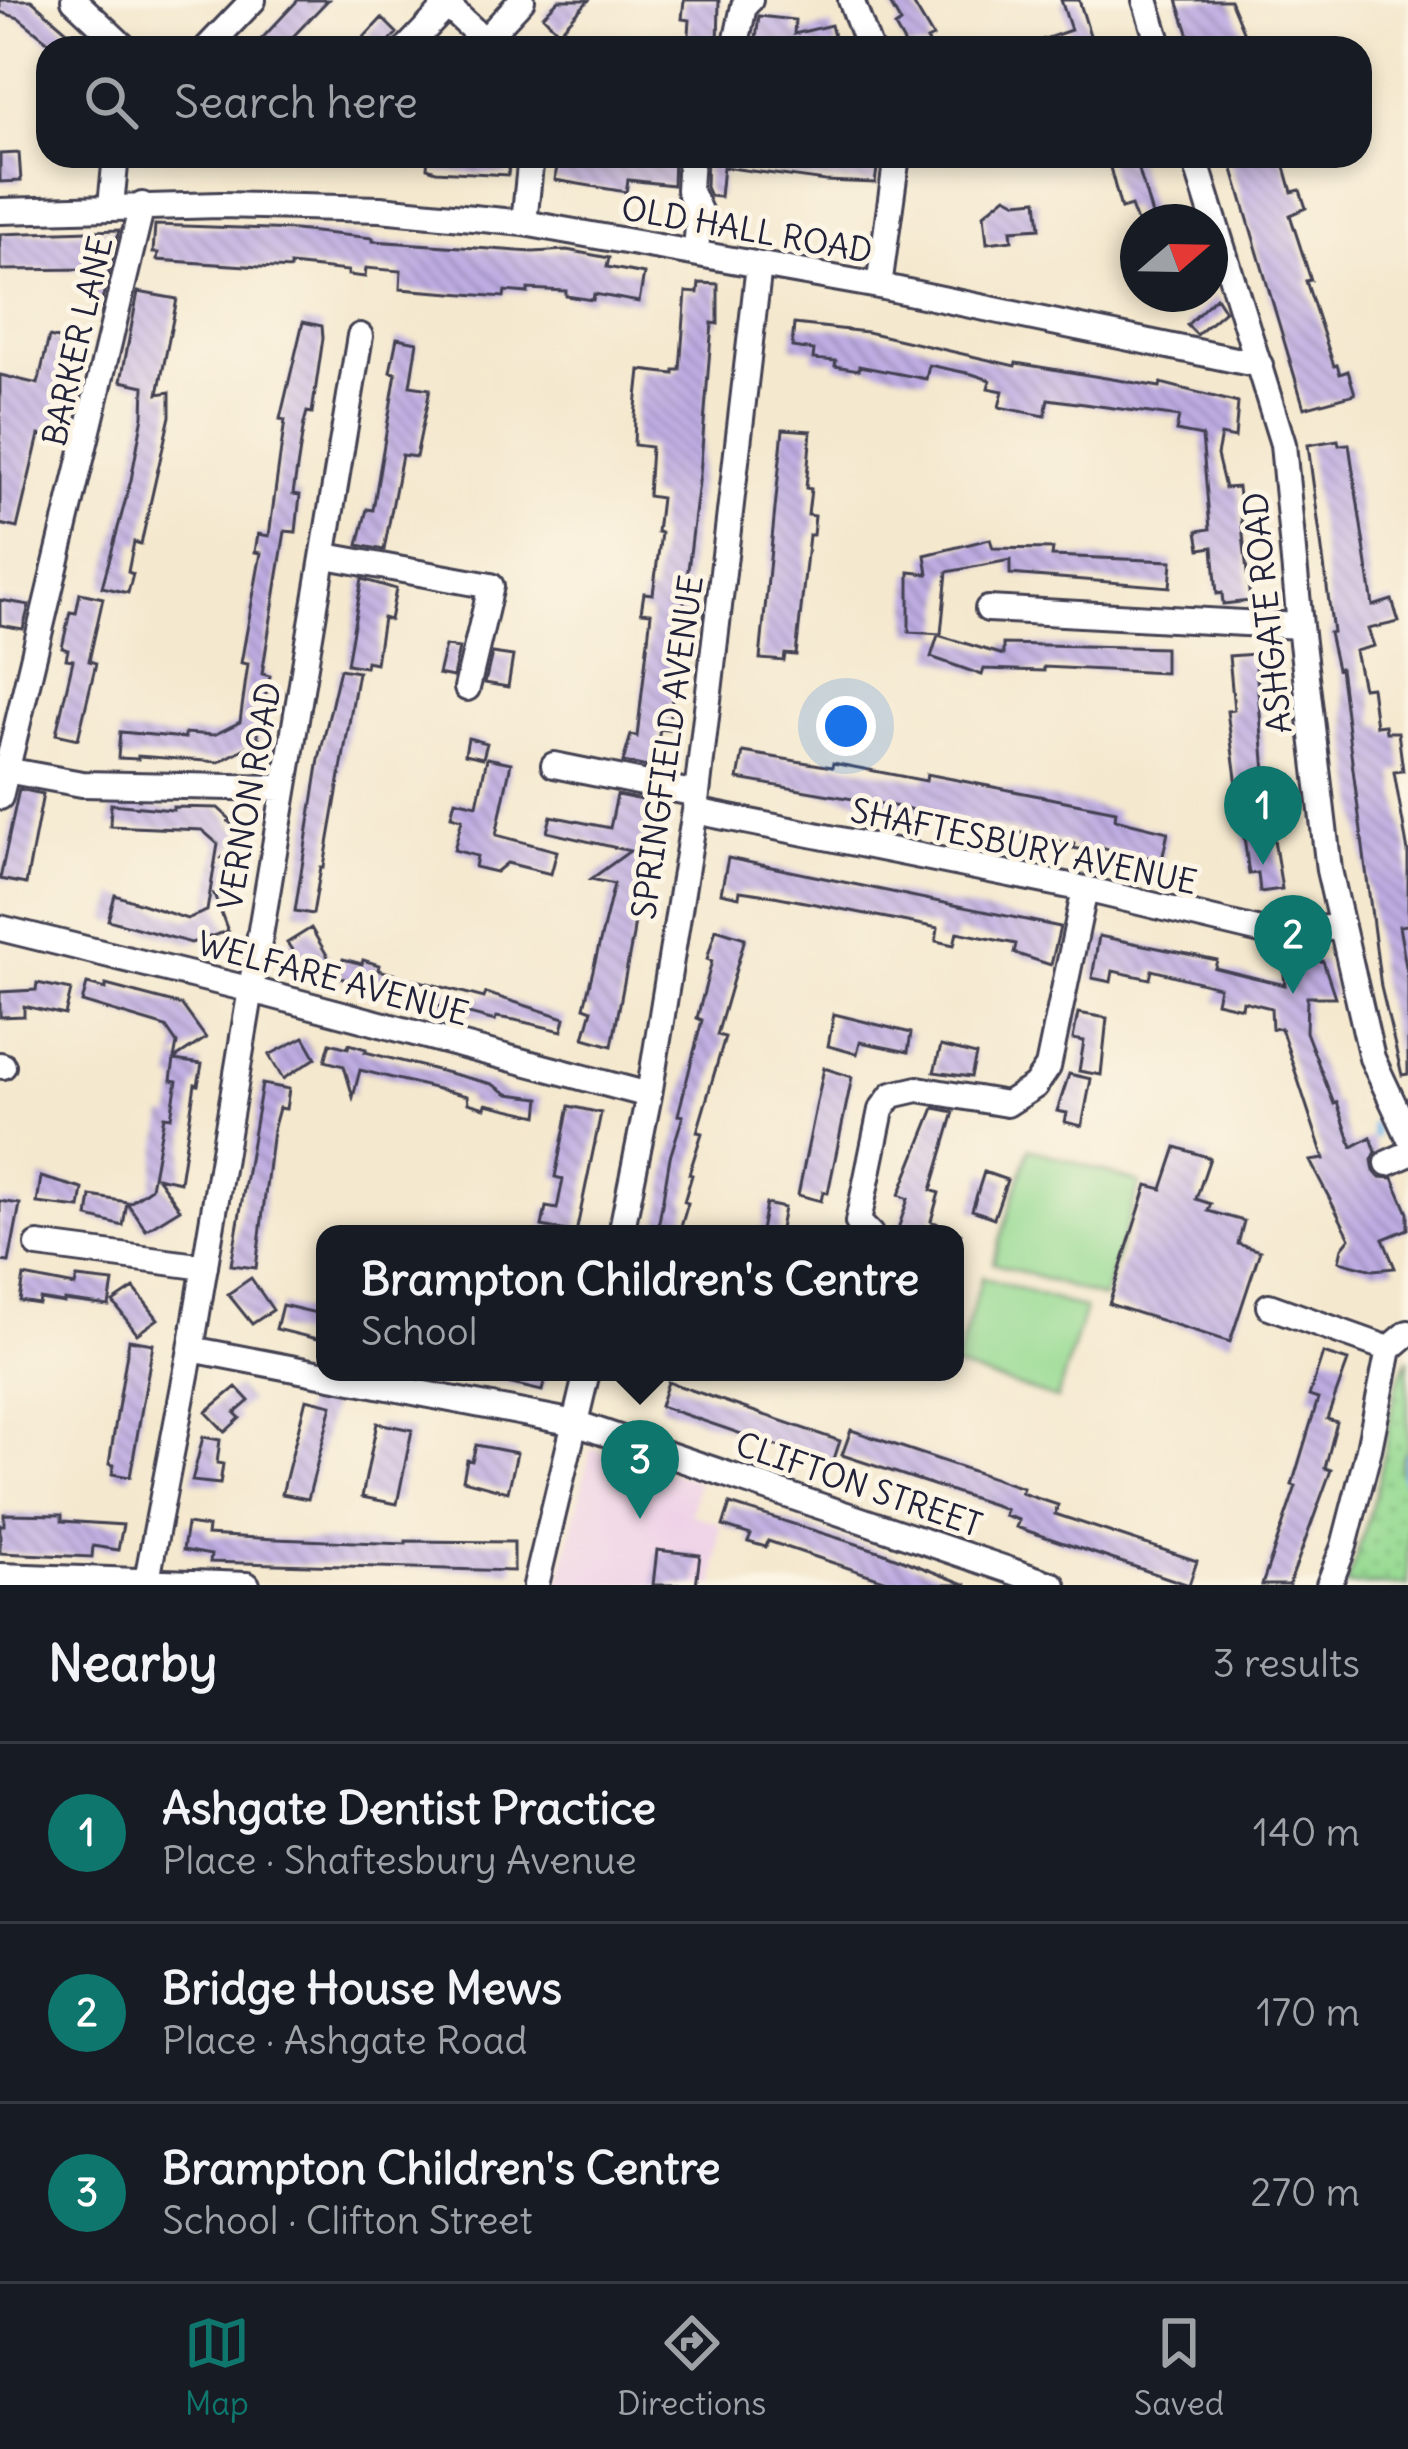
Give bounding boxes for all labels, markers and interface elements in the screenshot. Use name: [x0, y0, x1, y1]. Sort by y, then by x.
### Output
search box: [36, 36, 1372, 168]
icon: search: [78, 69, 144, 135]
text: Search here: [174, 74, 418, 130]
street label: OLD HALL ROAD: [618, 186, 876, 272]
north arrow: [1120, 204, 1228, 312]
street label: BARKER LANE: [33, 232, 121, 450]
street label: ASHGATE ROAD: [1233, 490, 1301, 736]
street label: SPRINGFIELD AVENUE: [622, 572, 712, 922]
street label: VERNON ROAD: [208, 679, 290, 913]
your location: [816, 696, 876, 756]
pin: 1: [1224, 766, 1302, 865]
street label: SHAFTESBURY AVENUE: [847, 789, 1201, 903]
pin: 2: [1254, 895, 1332, 994]
street label: WELFARE AVENUE: [193, 922, 473, 1034]
popup: [316, 1225, 964, 1381]
text: Brampton Children's Centre: [361, 1251, 919, 1307]
text: School: [361, 1307, 477, 1356]
pin: 3: [601, 1420, 679, 1519]
street label: CLIFTON STREET: [730, 1422, 988, 1546]
text: Nearby: [48, 1631, 217, 1695]
text: 3 results: [1213, 1639, 1360, 1688]
text: Ashgate Dentist Practice: [162, 1780, 656, 1836]
text: 1: [79, 1808, 95, 1857]
text: 140 m: [1253, 1808, 1360, 1857]
text: Place · Shaftesbury Avenue: [162, 1836, 637, 1885]
text: Bridge House Mews: [162, 1960, 562, 2016]
text: 2: [76, 1988, 98, 2037]
text: 170 m: [1256, 1988, 1360, 2037]
text: Place · Ashgate Road: [162, 2016, 527, 2065]
text: Brampton Children's Centre: [162, 2140, 720, 2196]
text: 3: [76, 2168, 98, 2217]
text: 270 m: [1250, 2168, 1360, 2217]
text: School · Clifton Street: [162, 2196, 533, 2245]
tab: Map: [184, 2310, 250, 2424]
tab: Directions: [617, 2310, 766, 2424]
tab: Saved: [1134, 2310, 1224, 2424]

